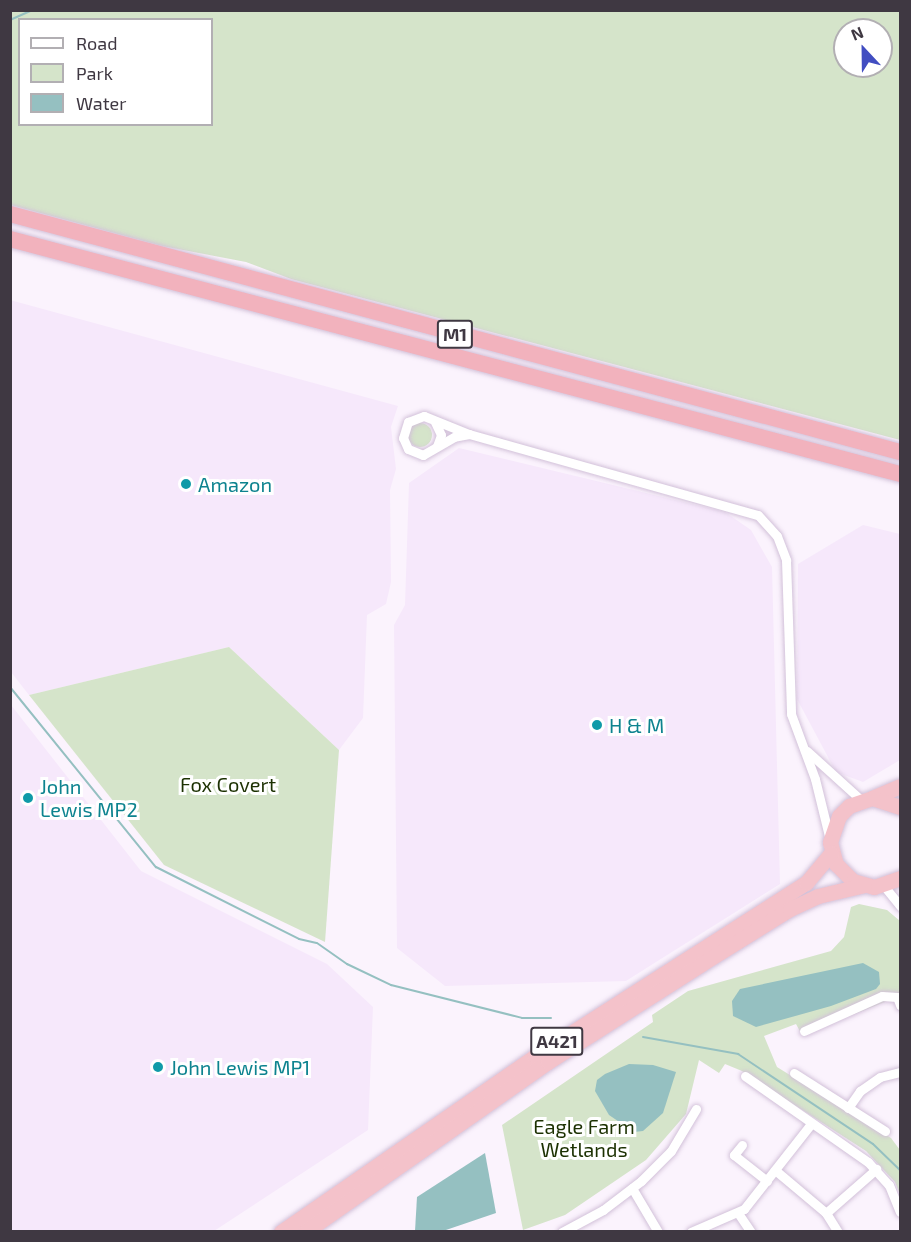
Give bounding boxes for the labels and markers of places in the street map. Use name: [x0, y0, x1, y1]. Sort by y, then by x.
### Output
place label: Amazon: [198, 472, 272, 496]
marker: Amazon: [179, 477, 193, 491]
place label: H & M: [609, 713, 664, 737]
marker: H & M: [590, 718, 604, 732]
place label: John Lewis MP2: [40, 774, 138, 821]
marker: John Lewis MP2: [21, 791, 35, 805]
place label: John Lewis MP1: [170, 1055, 310, 1079]
marker: John Lewis MP1: [151, 1060, 165, 1074]

